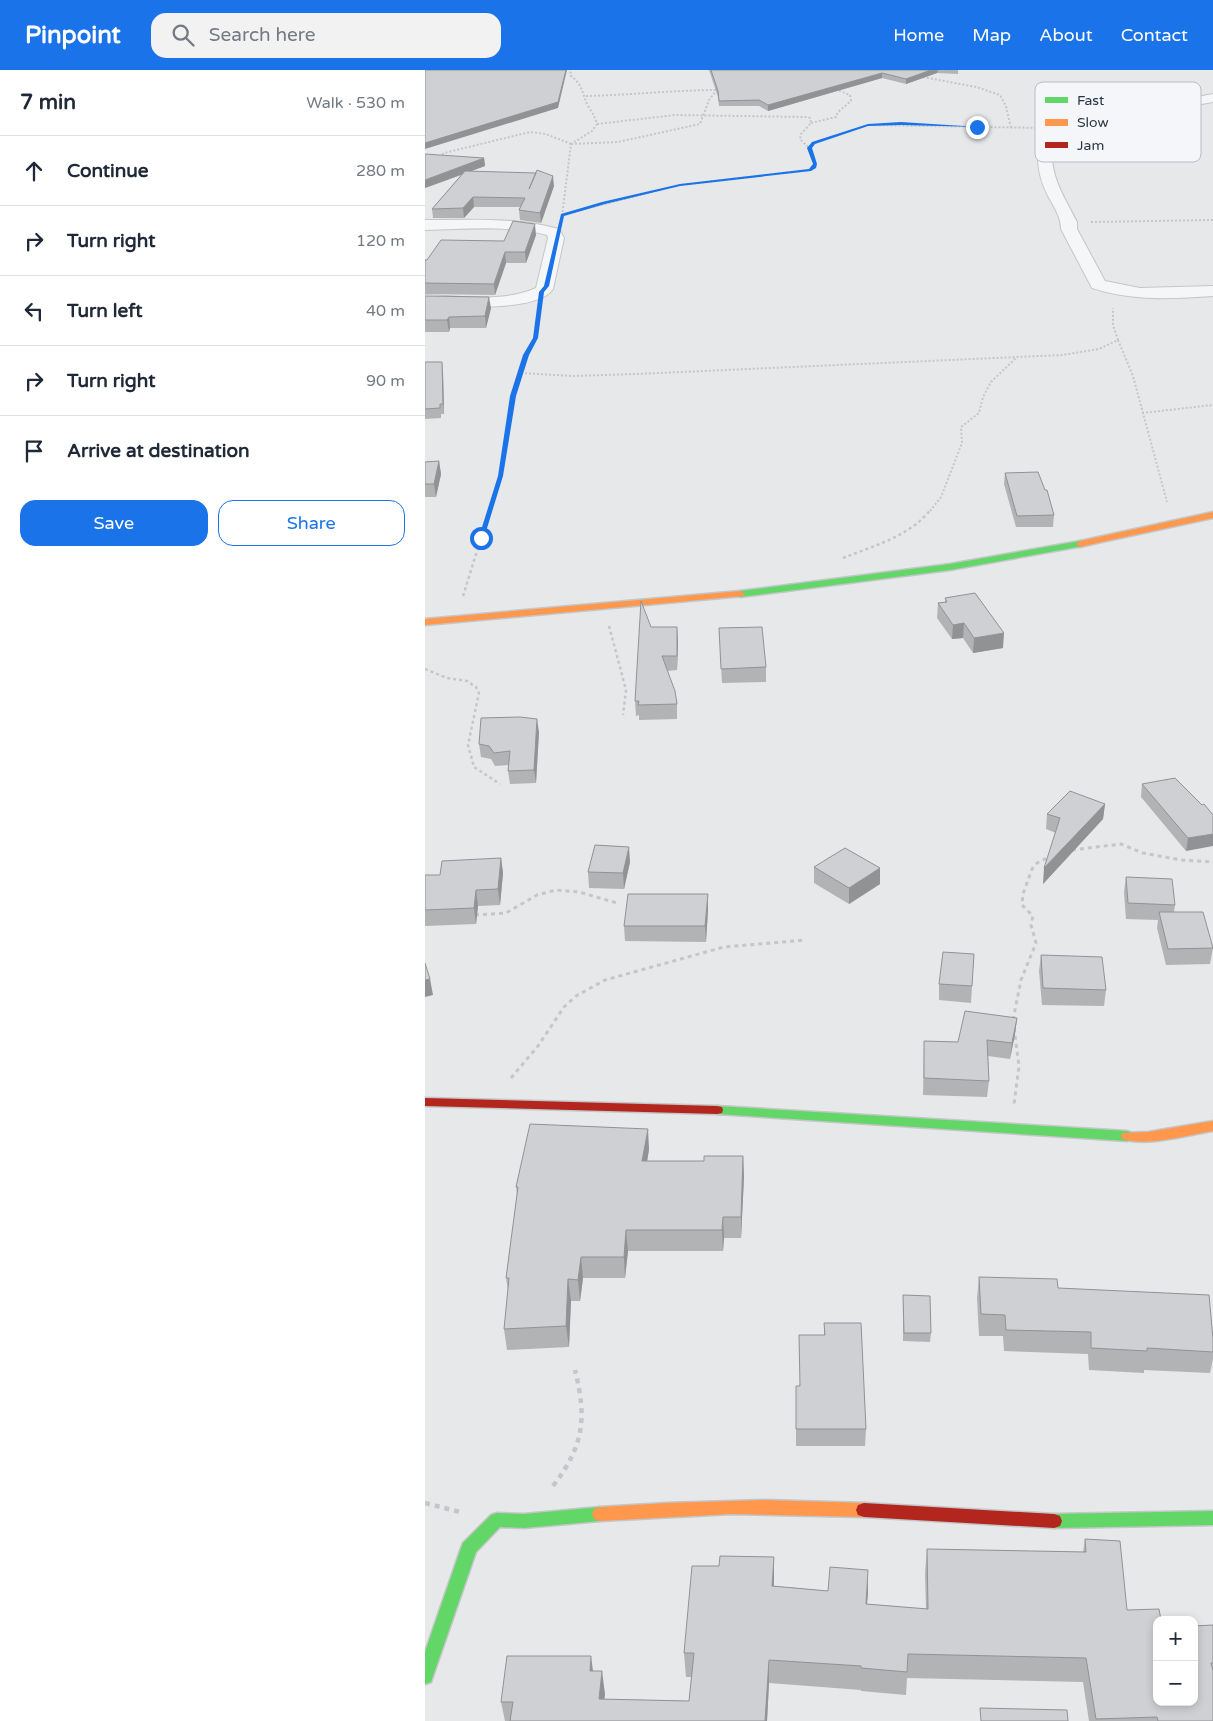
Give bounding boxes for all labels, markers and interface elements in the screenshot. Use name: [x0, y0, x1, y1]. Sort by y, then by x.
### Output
search box: [151, 13, 501, 58]
text: Pinpoint: [25, 21, 121, 50]
icon: search: [169, 21, 197, 49]
text: Search here: [209, 24, 316, 46]
text: Home: [893, 24, 944, 46]
text: Map: [972, 24, 1011, 46]
text: About: [1039, 24, 1093, 46]
text: Contact: [1121, 24, 1188, 46]
legend: [1035, 82, 1201, 162]
text: 7 min: [20, 90, 76, 115]
text: Fast: [1077, 92, 1105, 109]
text: Walk · 530 m: [306, 93, 405, 113]
text: Slow: [1077, 114, 1109, 131]
route end: [966, 116, 989, 139]
text: Jam: [1077, 137, 1104, 154]
icon: ahead: [20, 157, 48, 185]
text: Continue: [67, 160, 149, 182]
text: 280 m: [356, 161, 405, 181]
icon: right: [20, 227, 48, 255]
text: Turn right: [67, 230, 155, 252]
text: 120 m: [356, 231, 405, 251]
icon: left: [20, 297, 48, 325]
text: Turn left: [67, 300, 143, 322]
text: 40 m: [366, 301, 405, 321]
icon: right: [20, 367, 48, 395]
text: Turn right: [67, 370, 155, 392]
text: 90 m: [366, 371, 405, 391]
icon: arrive: [20, 437, 48, 465]
text: Arrive at destination: [67, 440, 250, 462]
button: Save: [20, 500, 208, 546]
button: Share: [218, 500, 405, 546]
route start: [470, 527, 493, 550]
map controls: [1153, 1616, 1198, 1706]
button: +: [1153, 1616, 1198, 1661]
button: −: [1153, 1661, 1198, 1706]

